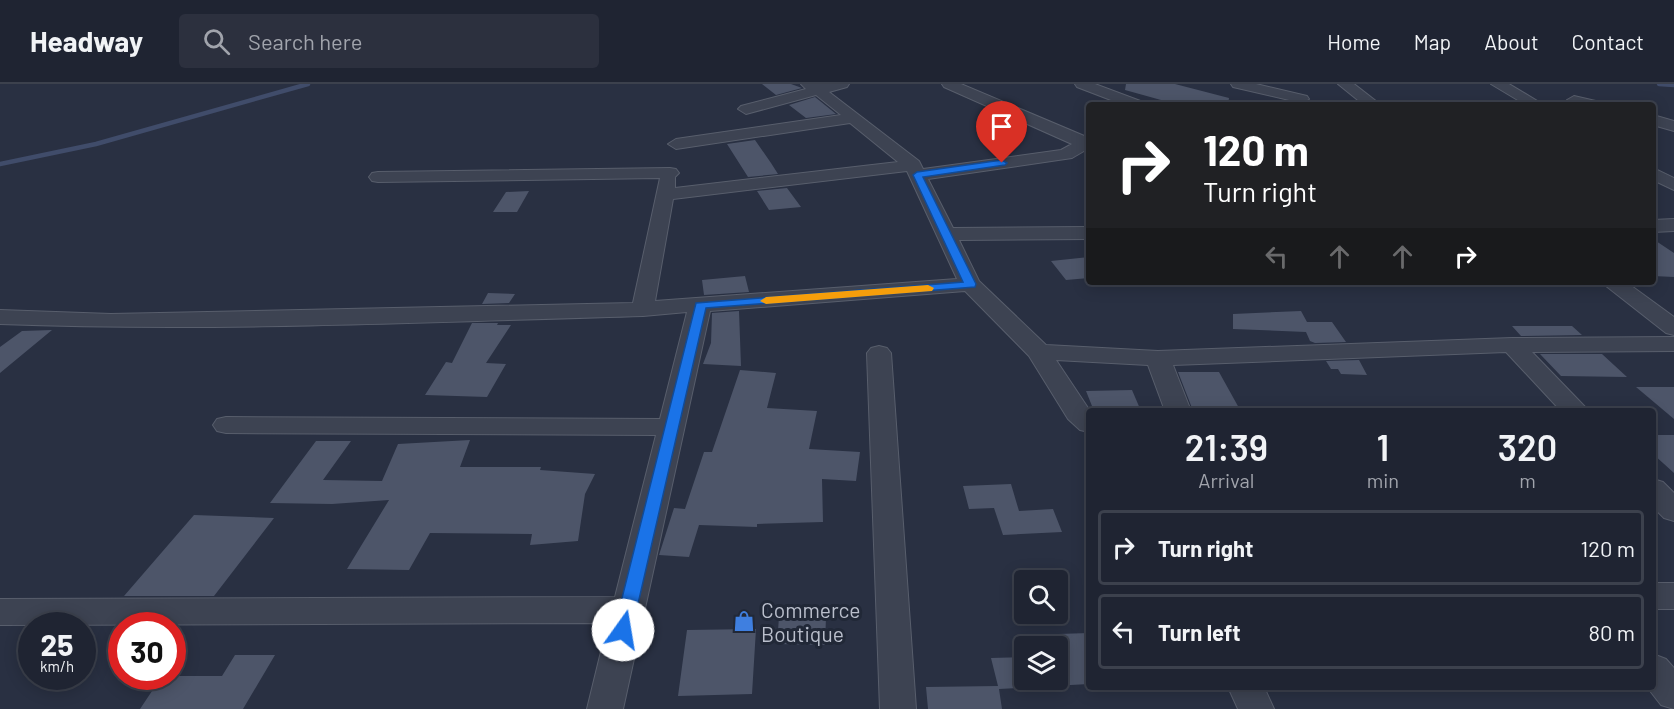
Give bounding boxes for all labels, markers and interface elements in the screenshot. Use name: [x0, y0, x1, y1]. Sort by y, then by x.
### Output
search box: [179, 14, 599, 68]
text: Headway: [30, 24, 143, 58]
icon: search: [200, 25, 233, 58]
text: Search here: [248, 28, 362, 54]
text: Home: [1327, 29, 1381, 54]
text: Map: [1414, 29, 1451, 54]
text: About: [1484, 29, 1539, 54]
text: Contact: [1572, 29, 1644, 54]
pin: [976, 101, 1027, 163]
icon: arrive: [985, 110, 1018, 143]
text: 120 m: [1203, 124, 1309, 174]
icon: right: [1104, 126, 1182, 204]
text: Turn right: [1203, 175, 1317, 207]
icon: left: [1260, 240, 1293, 273]
icon: ahead: [1323, 240, 1356, 273]
icon: ahead: [1386, 240, 1419, 273]
icon: right: [1449, 240, 1482, 273]
text: 21:39: [1185, 425, 1268, 468]
text: 1: [1376, 425, 1389, 468]
text: 320: [1498, 425, 1557, 468]
text: Arrival: [1198, 468, 1254, 492]
text: min: [1367, 468, 1399, 492]
text: m: [1519, 468, 1536, 492]
icon: right: [1107, 531, 1140, 564]
text: Turn right: [1158, 535, 1253, 561]
text: 120 m: [1580, 535, 1635, 561]
map controls: [1014, 570, 1068, 690]
button: search: [1014, 570, 1068, 624]
place label: Commerce Boutique: [761, 597, 861, 646]
position arrow: [591, 598, 655, 662]
shop icon: Commerce Boutique: [732, 609, 756, 633]
speed limit sign: 30: [108, 612, 186, 690]
icon: left: [1107, 615, 1140, 648]
text: Turn left: [1158, 619, 1241, 645]
text: 80 m: [1589, 619, 1635, 645]
text: 25: [41, 626, 73, 662]
button: layers: [1014, 636, 1068, 690]
text: km/h: [40, 657, 74, 675]

